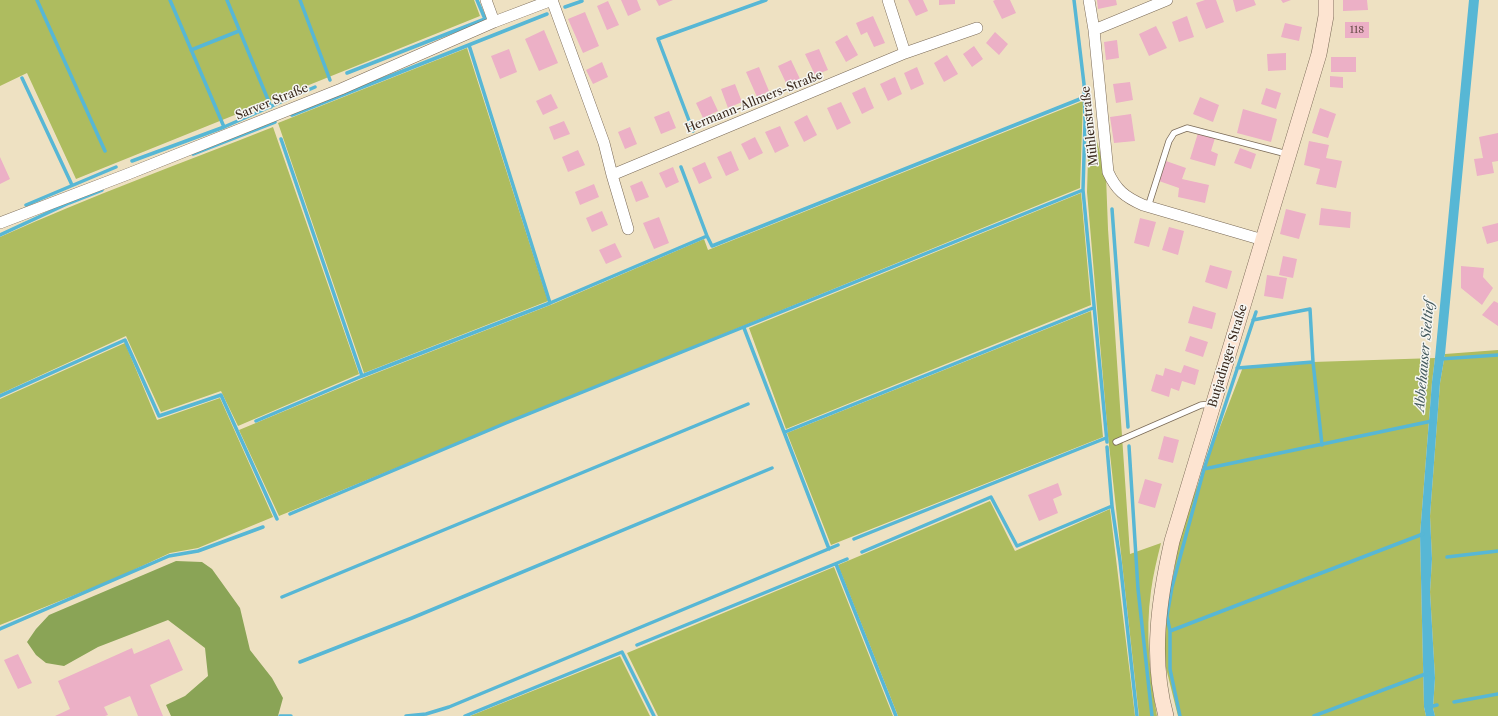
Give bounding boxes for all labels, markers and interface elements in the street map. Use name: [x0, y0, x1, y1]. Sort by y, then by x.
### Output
house number: 118: [1350, 24, 1364, 36]
street label: Hermann-Allmers-Straße: [683, 68, 825, 136]
street label: Sarver Straße: [233, 81, 311, 123]
street label: Mühlenstraße: [1079, 85, 1101, 167]
water label: Abbehauser Sieltief: [1412, 300, 1438, 412]
street label: Butjadinger Straße: [1205, 303, 1251, 409]

